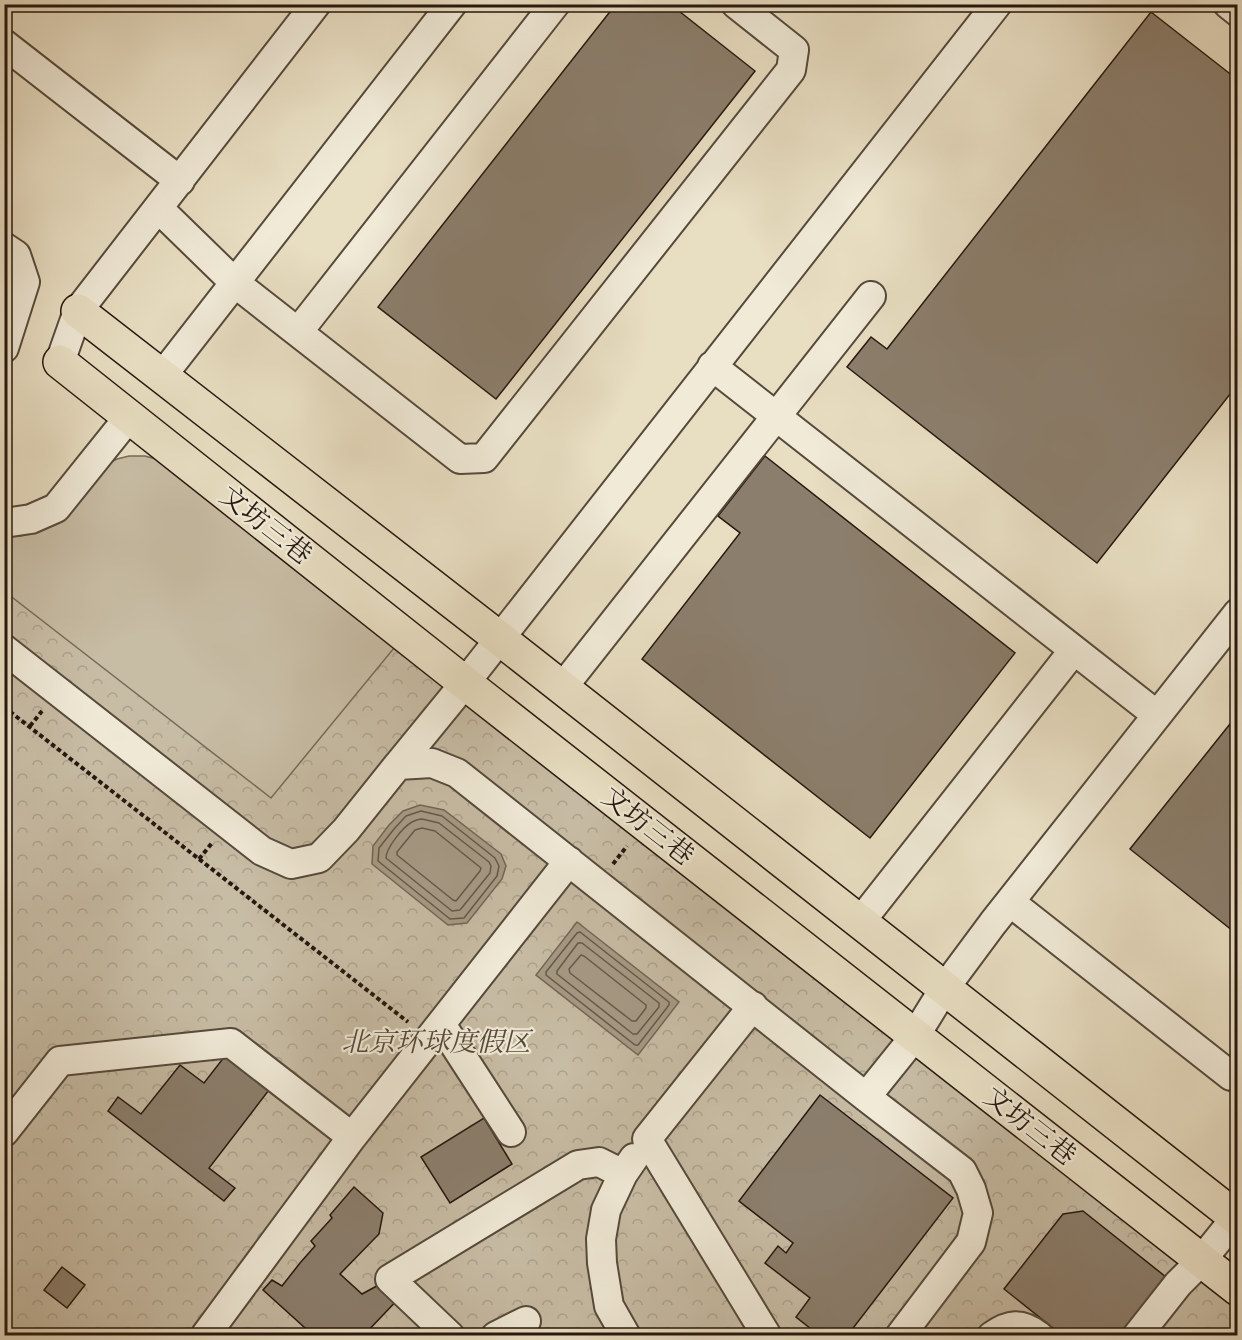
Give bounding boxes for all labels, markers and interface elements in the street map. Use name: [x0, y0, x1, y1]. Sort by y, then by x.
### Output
street label: 文坊三巷: [213, 478, 320, 572]
street label: 文坊三巷: [595, 779, 702, 873]
park label: 北京环球度假区: [342, 1024, 533, 1059]
street label: 文坊三巷: [977, 1079, 1084, 1173]

